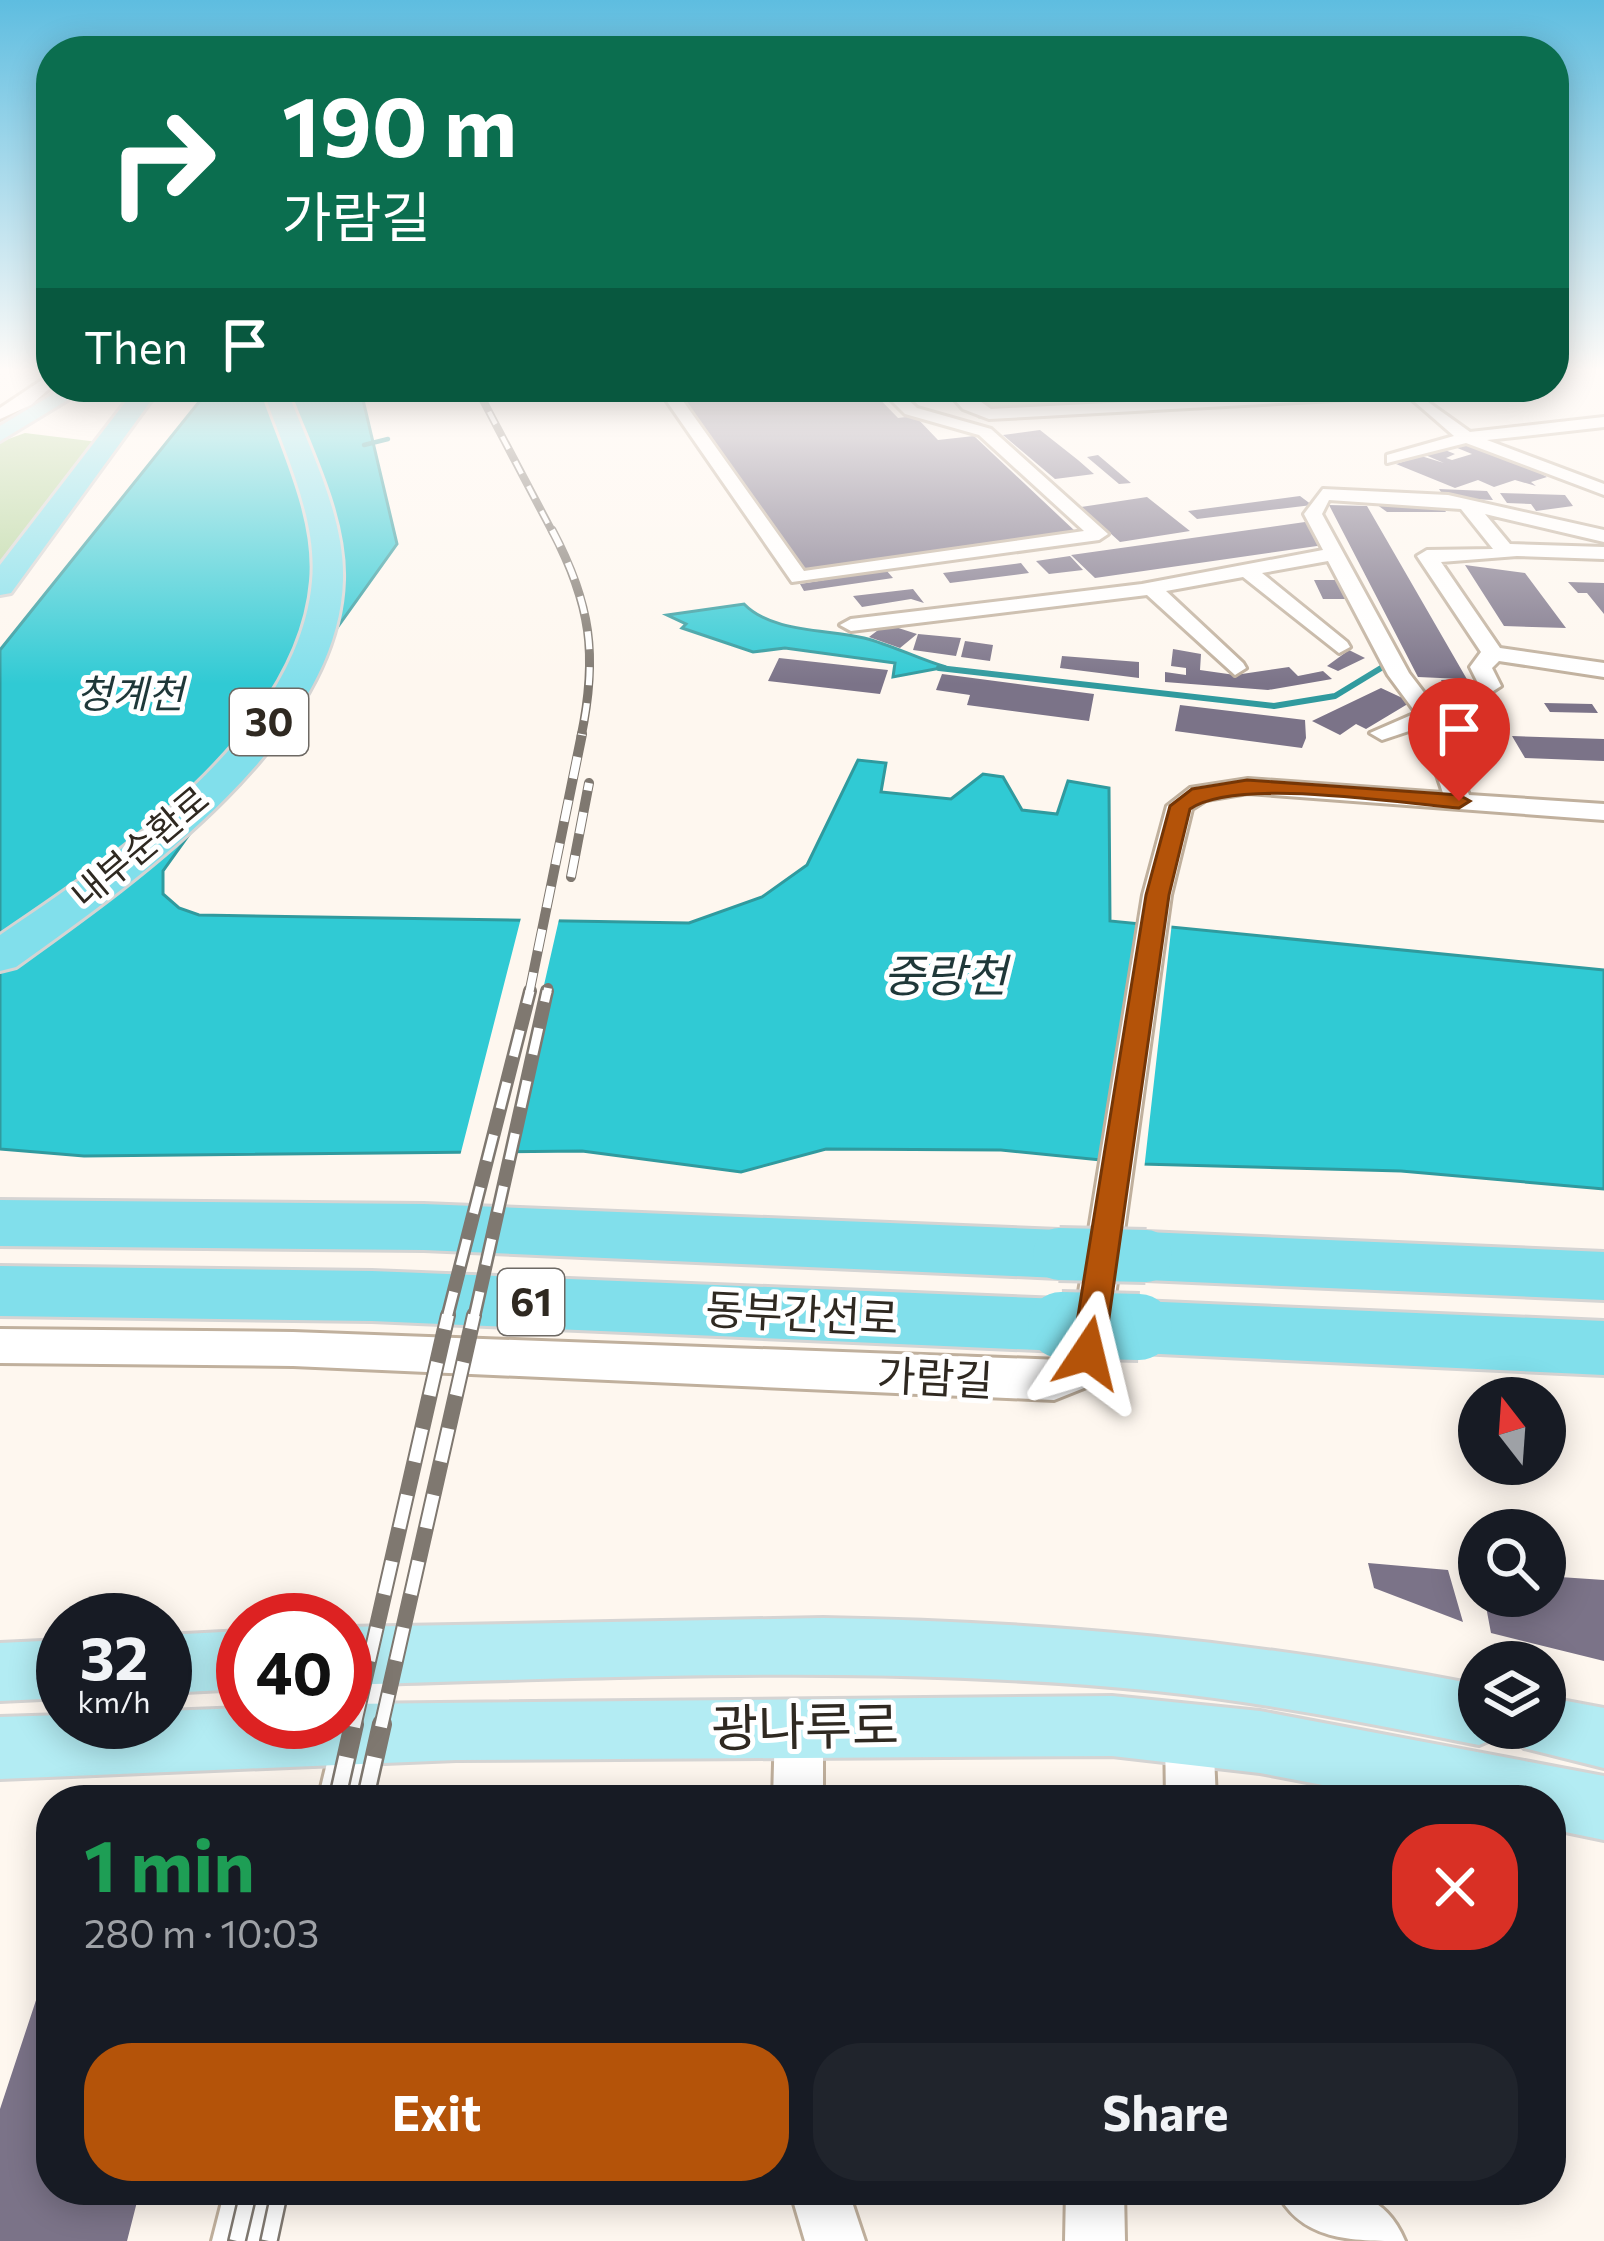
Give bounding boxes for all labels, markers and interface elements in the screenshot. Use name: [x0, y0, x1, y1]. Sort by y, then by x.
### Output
text: 190 m: [282, 72, 517, 174]
icon: right: [84, 84, 240, 240]
text: 가람길: [282, 182, 431, 248]
icon: arrive: [212, 312, 278, 378]
text: Then: [84, 318, 188, 373]
water label: 청계천: [76, 668, 188, 716]
pin: [1408, 678, 1510, 801]
road number: 30: [230, 689, 308, 755]
icon: arrive: [1426, 696, 1492, 762]
street label: 내부순환로: [61, 775, 216, 916]
water label: 중랑천: [883, 946, 1012, 1001]
road number: 61: [498, 1269, 564, 1335]
street label: 동부간선로: [704, 1281, 900, 1343]
position arrow: [1025, 1290, 1151, 1416]
street label: 가람길: [876, 1347, 994, 1405]
north arrow: [1458, 1377, 1566, 1485]
map controls: [1458, 1377, 1566, 1749]
button: search: [1458, 1509, 1566, 1617]
speed limit sign: 40: [216, 1593, 372, 1749]
text: 32: [80, 1619, 148, 1692]
button: layers: [1458, 1641, 1566, 1749]
text: km/h: [78, 1682, 150, 1719]
street label: 광나루로: [711, 1691, 899, 1758]
text: 1 min: [84, 1819, 255, 1907]
button: close: [1392, 1824, 1518, 1950]
text: 280 m · 10:03: [84, 1908, 319, 1956]
button: Exit: [84, 2043, 789, 2181]
button: Share: [813, 2043, 1518, 2181]

